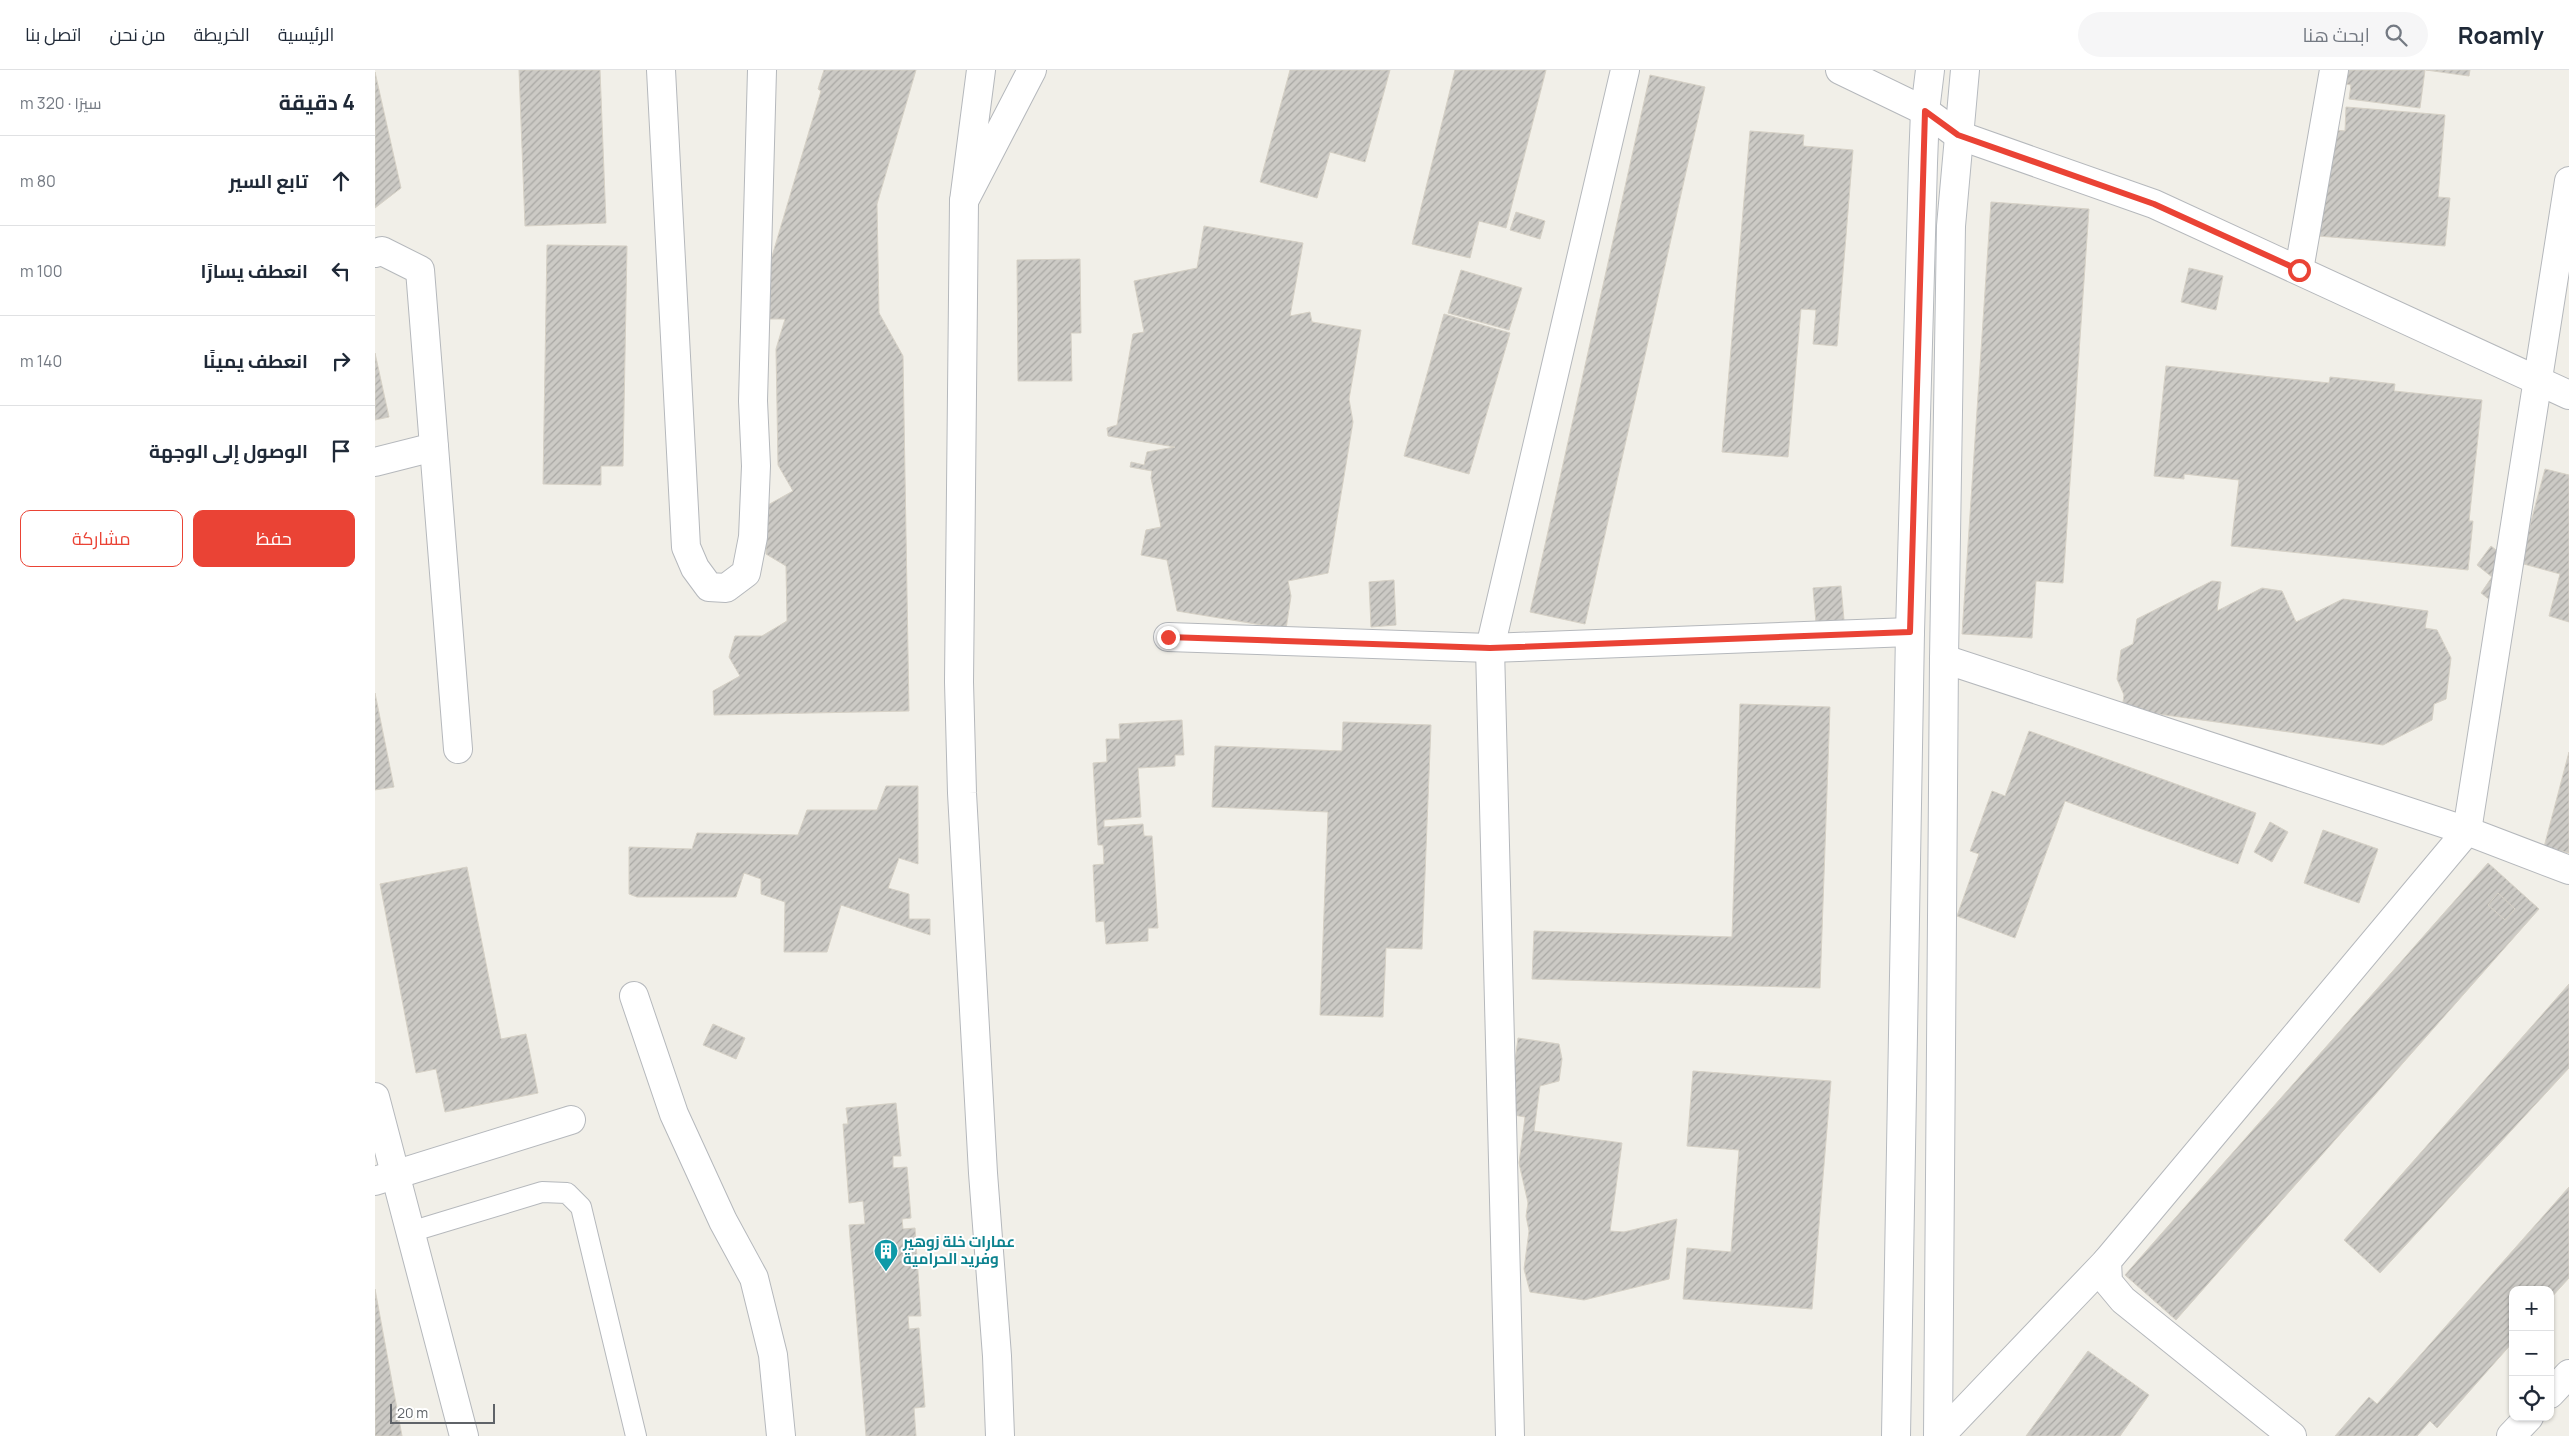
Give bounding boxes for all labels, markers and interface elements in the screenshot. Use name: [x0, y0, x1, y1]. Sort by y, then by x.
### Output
search box: [2078, 12, 2428, 57]
text: Roamly: [2458, 18, 2544, 51]
icon: search: [2382, 21, 2410, 49]
text: اتصل بنا: [25, 22, 82, 46]
text: من نحن: [110, 22, 166, 46]
text: الخريطة: [194, 22, 250, 46]
text: الرئيسية: [278, 22, 334, 46]
text: ابحث هنا: [2302, 22, 2370, 48]
text: 4 دقيقة: [279, 88, 355, 116]
text: سيرًا · 320 m: [20, 92, 102, 114]
icon: ahead: [327, 167, 355, 195]
text: تابع السير: [229, 168, 308, 194]
text: 80 m: [20, 170, 56, 192]
icon: left: [327, 257, 355, 285]
text: انعطف يسارًا: [201, 258, 308, 284]
route start: [2288, 259, 2311, 282]
text: 100 m: [20, 260, 63, 282]
icon: right: [327, 347, 355, 375]
text: انعطف يمينًا: [203, 348, 308, 374]
text: 140 m: [20, 350, 62, 372]
icon: arrive: [327, 437, 355, 465]
text: الوصول إلى الوجهة: [149, 438, 308, 464]
button: مشاركة: [20, 510, 183, 567]
button: حفظ: [193, 510, 355, 567]
route end: [1157, 626, 1180, 649]
place label: عمارات خلة زوهير وفريد الحرامية: [902, 1231, 1015, 1269]
building icon: عمارات خلة زوهير وفريد الحرامية: [873, 1238, 899, 1272]
map controls: [2509, 1286, 2554, 1421]
button: +: [2509, 1286, 2554, 1331]
button: −: [2509, 1331, 2554, 1376]
button: locate: [2509, 1376, 2554, 1421]
scale bar: [390, 1401, 495, 1424]
text: 20 m: [397, 1403, 428, 1422]

